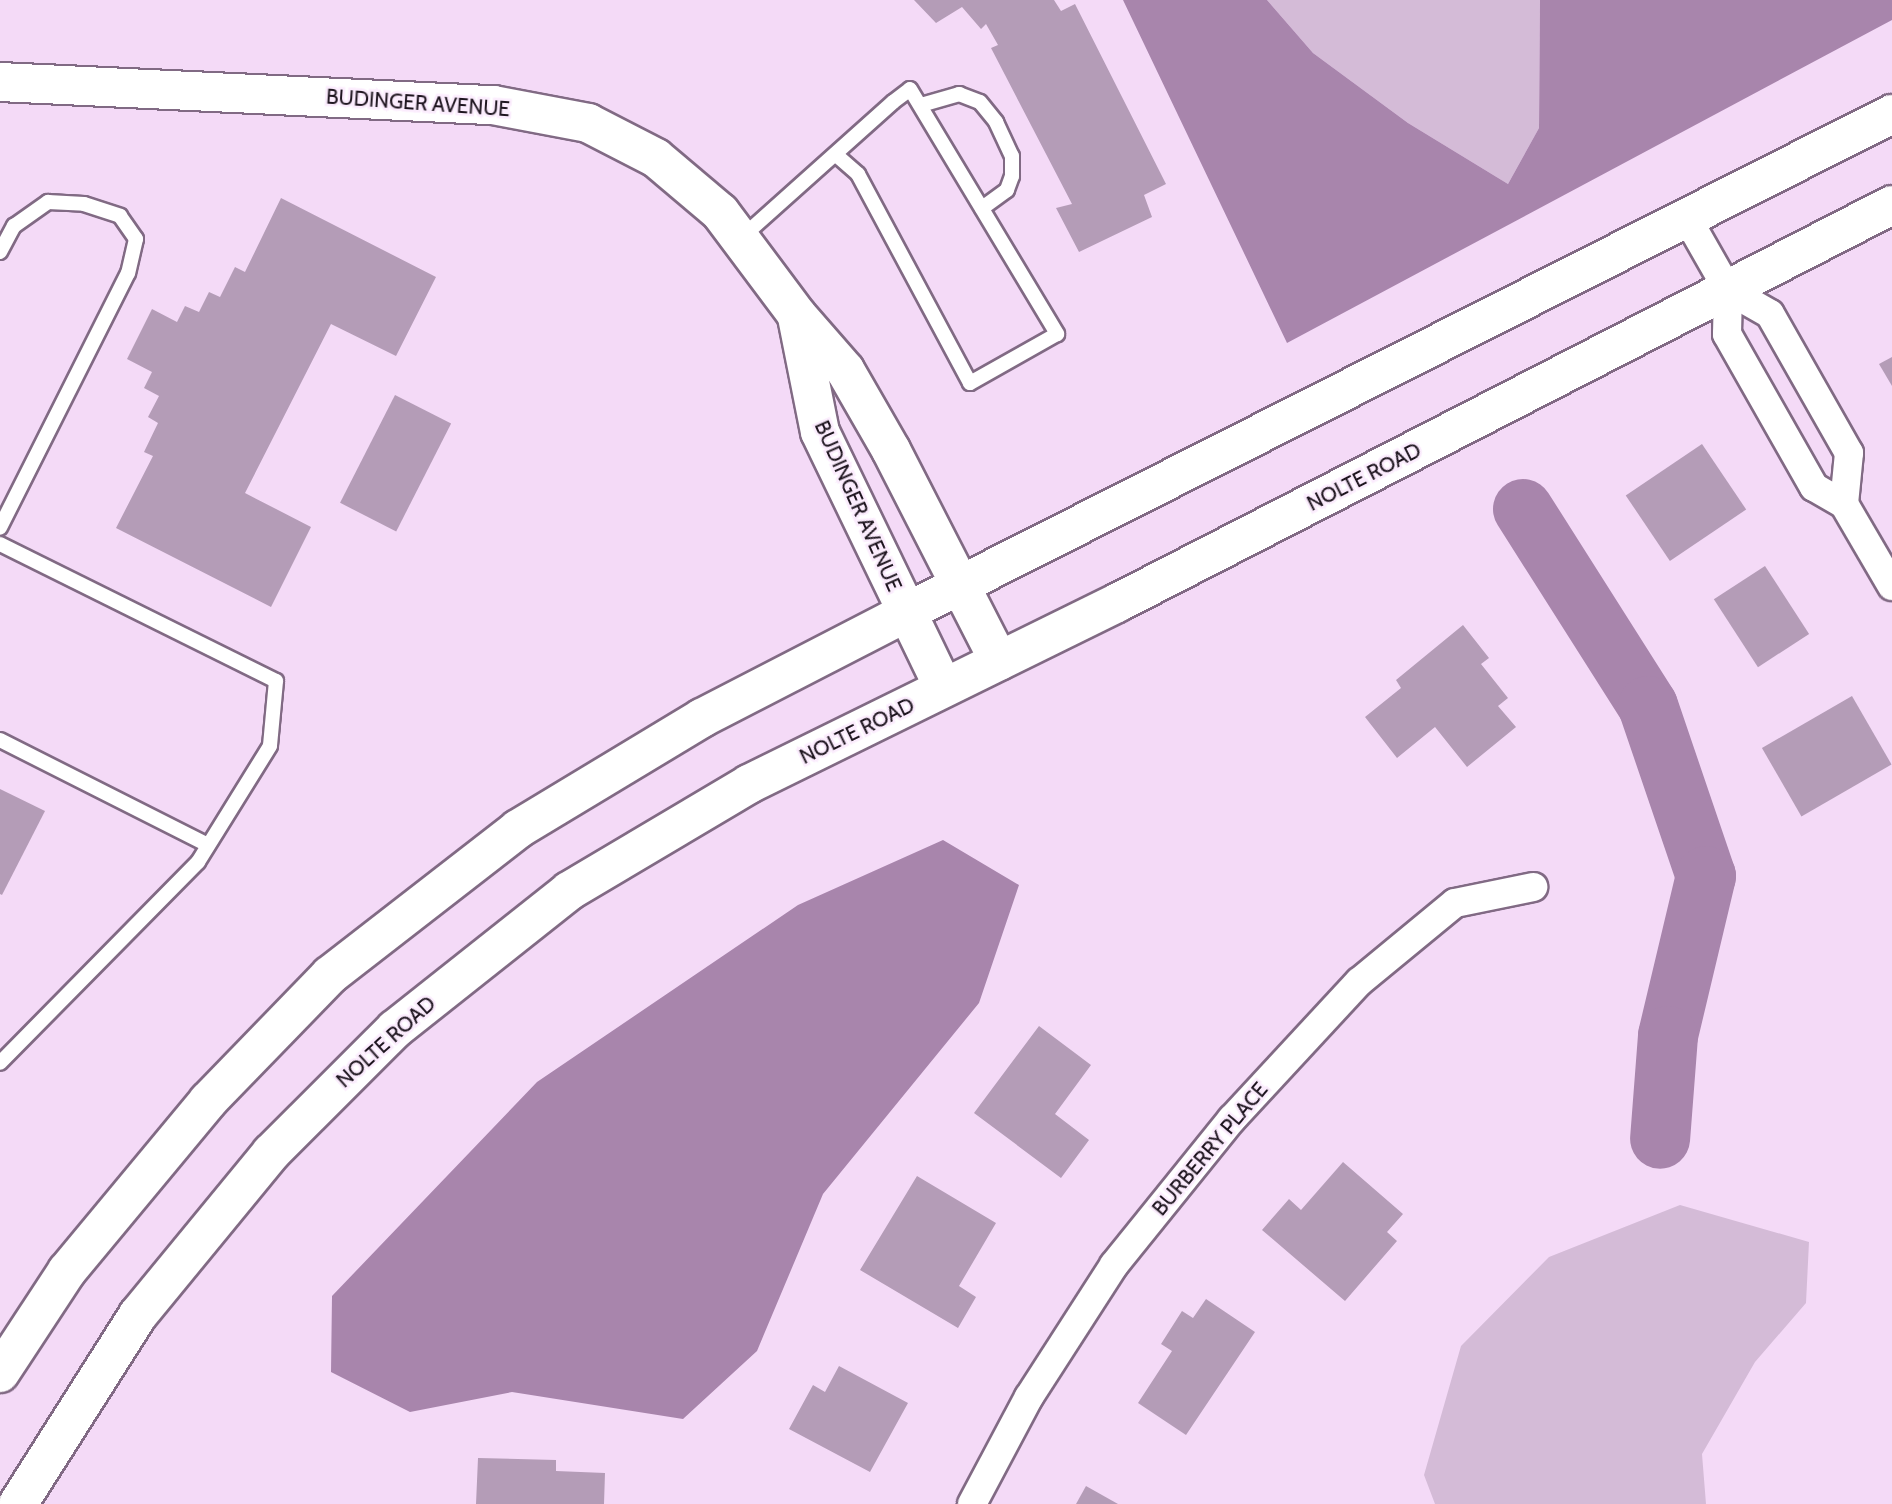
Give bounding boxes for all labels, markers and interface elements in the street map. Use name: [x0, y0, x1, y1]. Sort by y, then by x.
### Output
street label: BUDINGER AVENUE: [325, 84, 511, 122]
street label: BUDINGER AVENUE: [809, 417, 907, 595]
street label: NOLTE ROAD: [1303, 438, 1425, 516]
street label: NOLTE ROAD: [796, 692, 918, 770]
street label: NOLTE ROAD: [331, 991, 441, 1093]
street label: BURBERRY PLACE: [1147, 1077, 1273, 1221]

